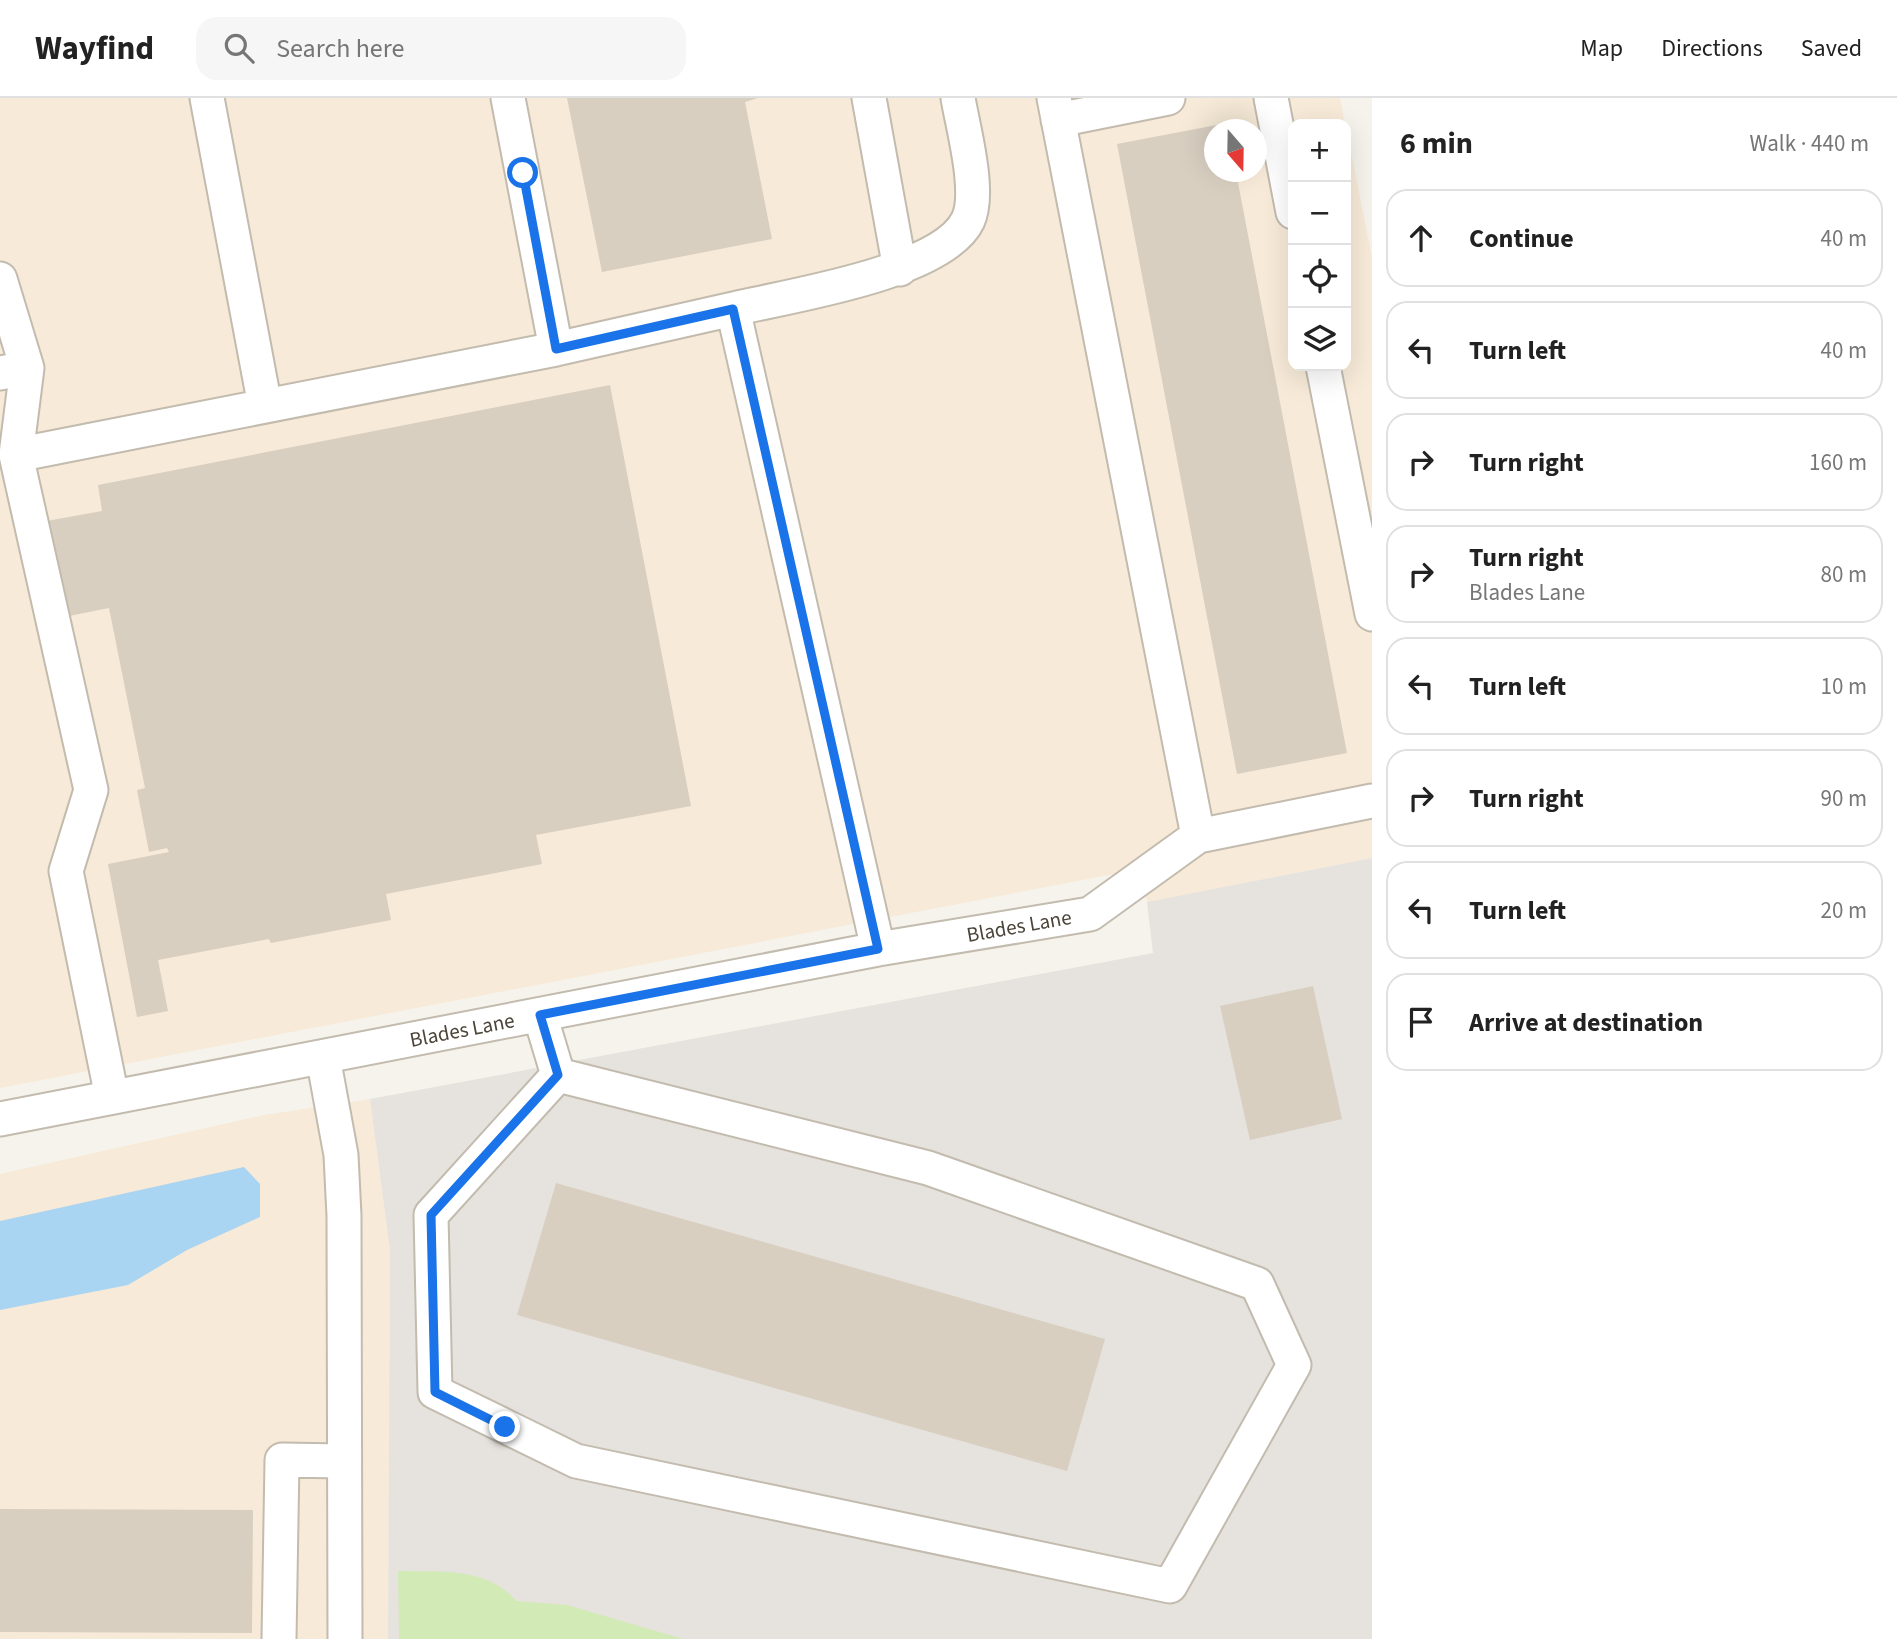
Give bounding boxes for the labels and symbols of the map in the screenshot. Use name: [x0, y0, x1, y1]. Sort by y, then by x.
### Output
north arrow: [1204, 119, 1267, 182]
route start: [507, 157, 538, 188]
street label: Blades Lane: [964, 902, 1074, 950]
street label: Blades Lane: [407, 1005, 517, 1055]
route end: [489, 1411, 520, 1442]

